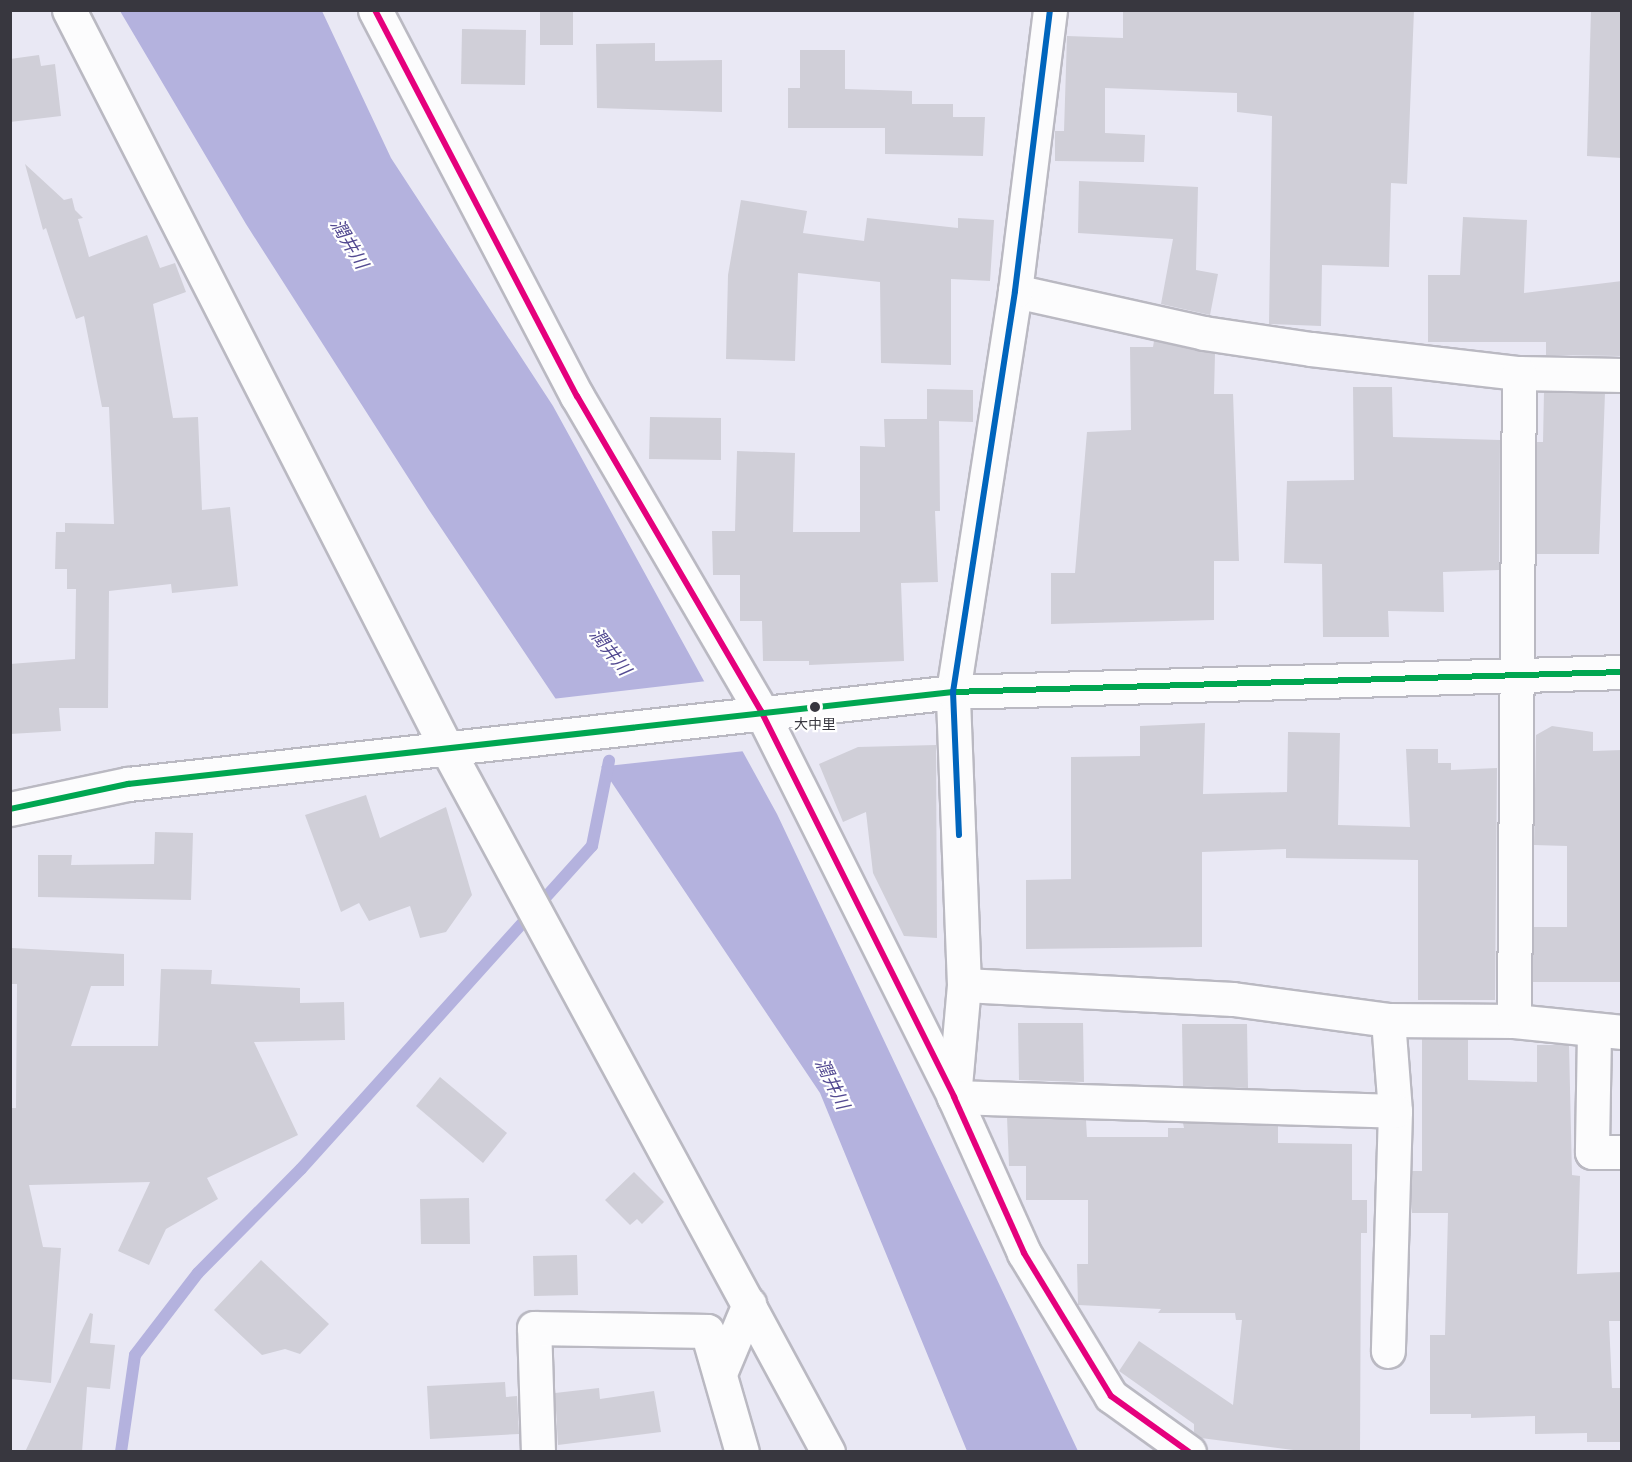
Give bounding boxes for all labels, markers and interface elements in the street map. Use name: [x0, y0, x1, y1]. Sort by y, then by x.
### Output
water label: 潤井川: [326, 215, 372, 273]
water label: 潤井川: [585, 624, 635, 680]
marker: 大中里: [809, 701, 821, 713]
place label: 大中里: [794, 716, 836, 732]
water label: 潤井川: [810, 1055, 854, 1113]

